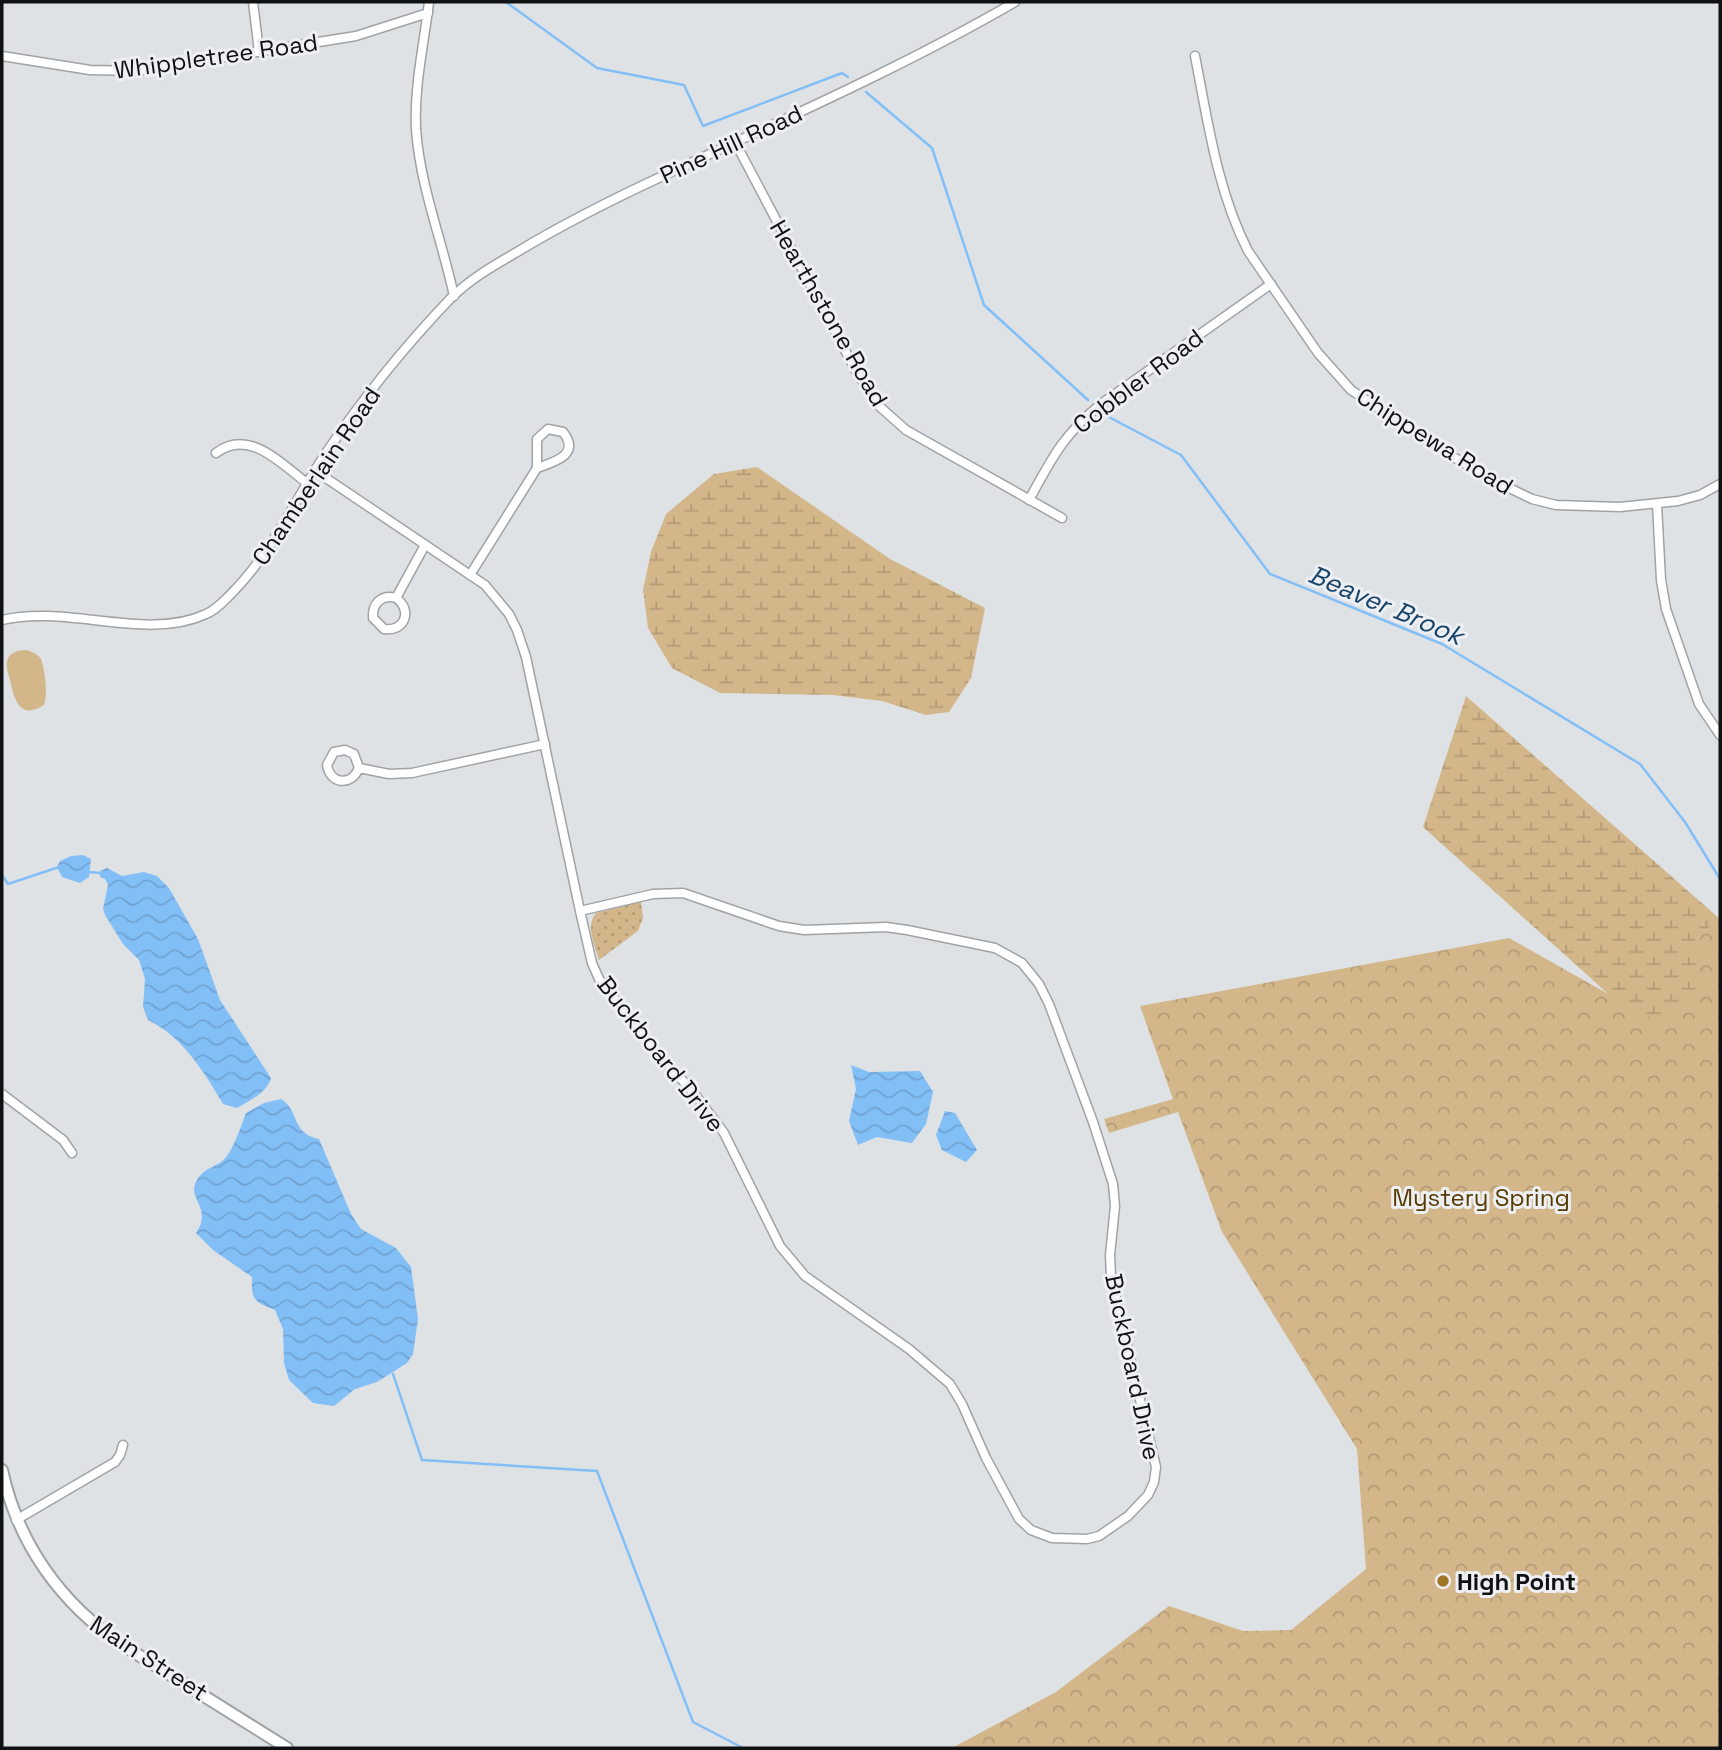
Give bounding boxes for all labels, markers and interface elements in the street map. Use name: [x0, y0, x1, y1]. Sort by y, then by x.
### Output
street label: Whippletree Road: [112, 26, 320, 86]
street label: Pine Hill Road: [655, 97, 807, 191]
street label: Hearthstone Road: [763, 214, 895, 412]
street label: Cobbler Road: [1067, 322, 1209, 440]
street label: Chippewa Road: [1351, 380, 1519, 502]
street label: Chamberlain Road: [245, 381, 387, 571]
water label: Beaver Brook: [1303, 557, 1471, 654]
street label: Buckboard Drive: [590, 970, 732, 1138]
park label: Mystery Spring: [1392, 1182, 1570, 1213]
street label: Buckboard Drive: [1098, 1271, 1168, 1463]
place label: High Point: [1457, 1566, 1576, 1597]
marker: High Point: [1435, 1573, 1451, 1589]
street label: Main Street: [84, 1608, 214, 1708]

